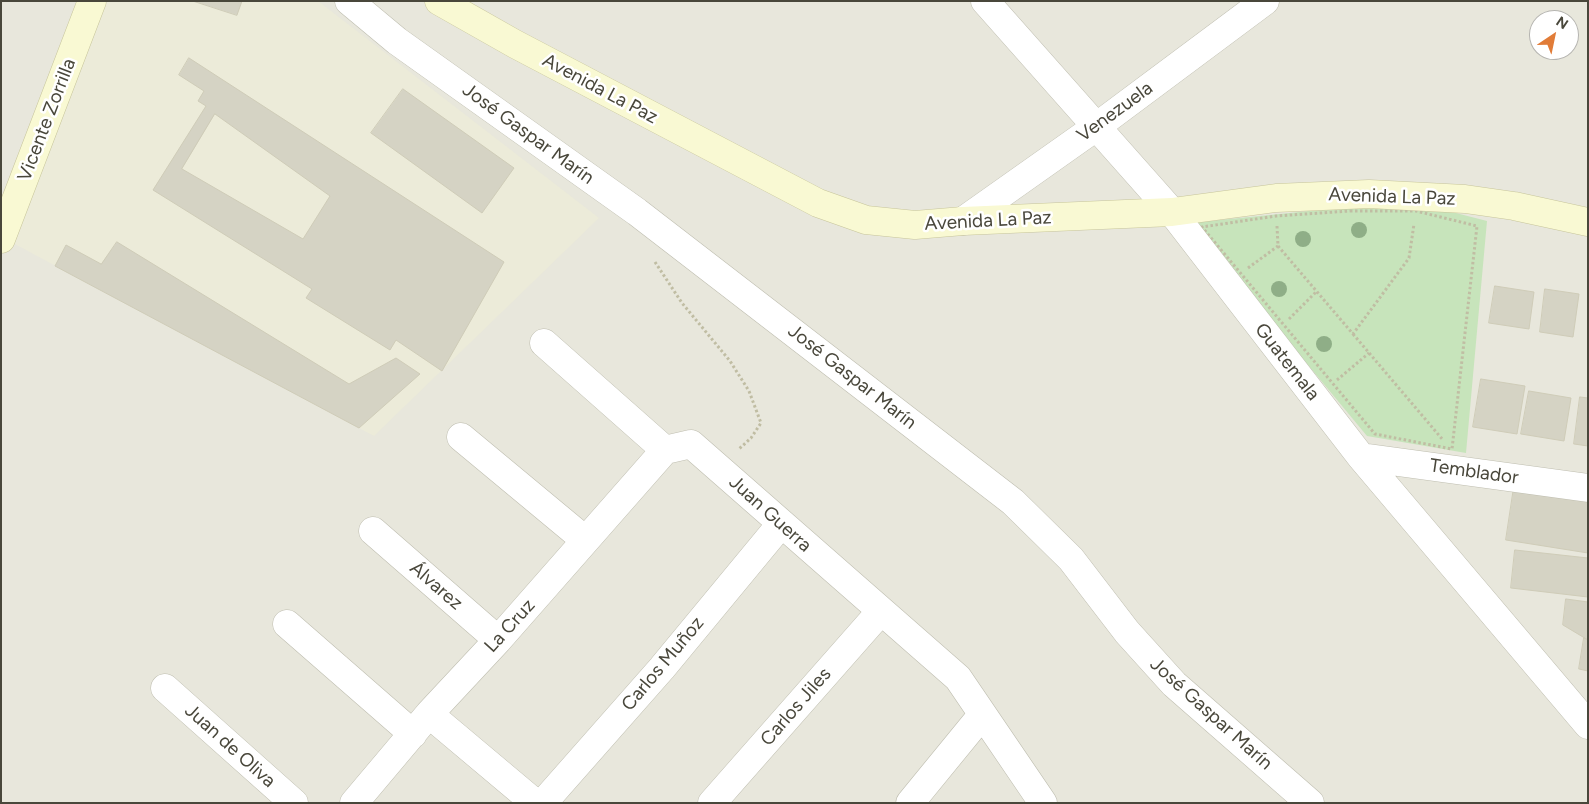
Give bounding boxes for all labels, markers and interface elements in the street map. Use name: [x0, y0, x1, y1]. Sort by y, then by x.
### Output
north arrow: [1529, 10, 1579, 60]
text: N: [1553, 13, 1571, 33]
street label: Avenida La Paz: [538, 49, 662, 129]
street label: Vicente Zorrilla: [13, 55, 81, 185]
street label: Venezuela: [1073, 77, 1157, 147]
street label: José Gaspar Marín: [458, 79, 598, 189]
street label: Avenida La Paz: [1328, 183, 1456, 211]
street label: Avenida La Paz: [924, 206, 1052, 236]
street label: Guatemala: [1250, 319, 1324, 405]
street label: José Gaspar Marín: [783, 320, 921, 434]
street label: Temblador: [1428, 454, 1520, 490]
street label: Juan Guerra: [724, 471, 816, 557]
street label: Álvarez: [405, 557, 467, 615]
street label: La Cruz: [480, 594, 540, 658]
street label: Carlos Muñoz: [617, 612, 709, 716]
street label: José Gaspar Marín: [1145, 653, 1277, 775]
street label: Carlos Jiles: [756, 663, 836, 751]
street label: Juan de Oliva: [180, 699, 280, 793]

